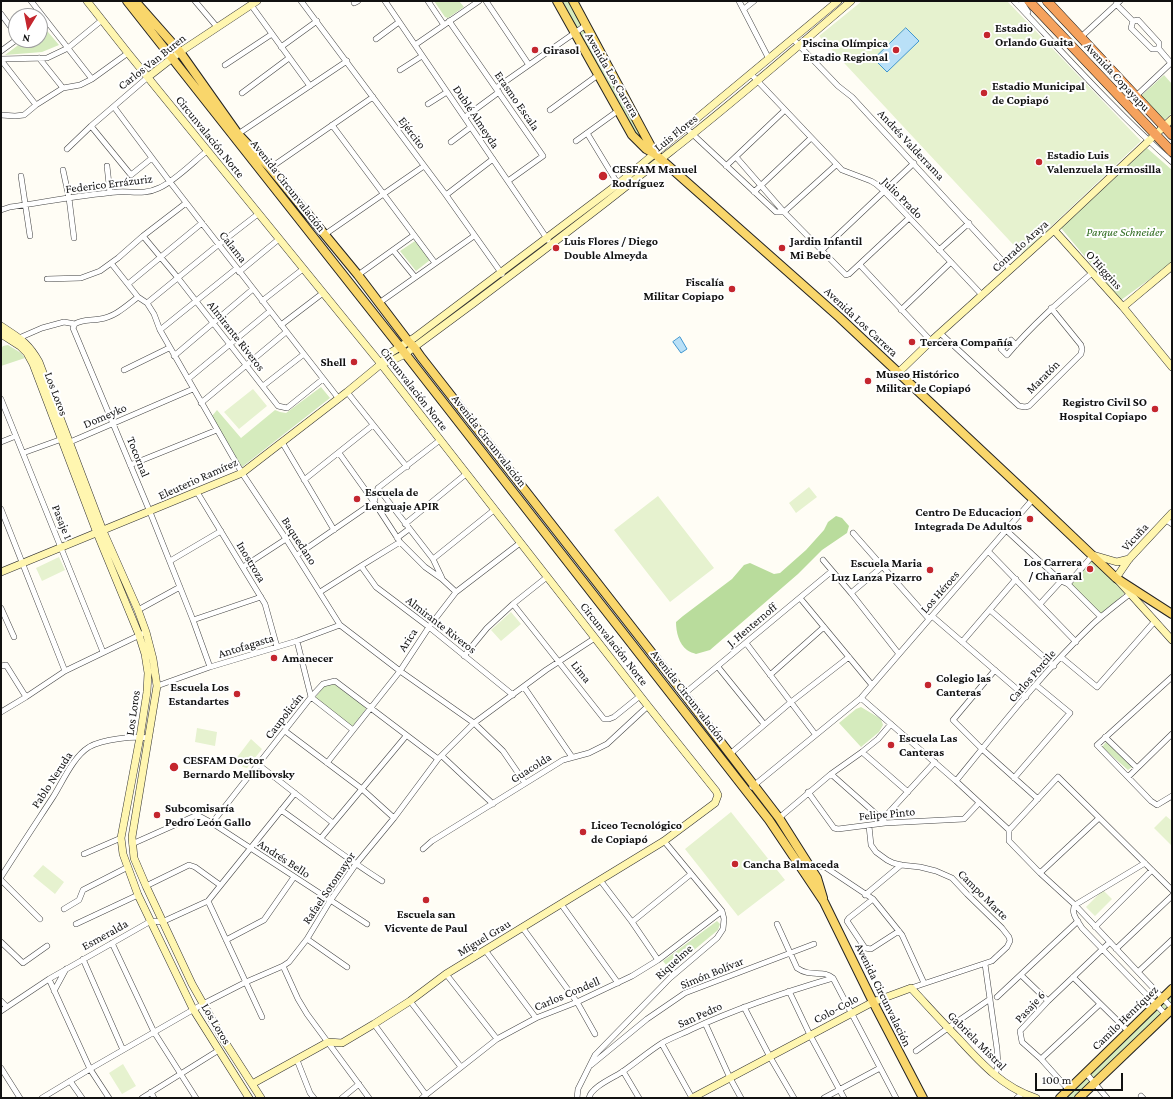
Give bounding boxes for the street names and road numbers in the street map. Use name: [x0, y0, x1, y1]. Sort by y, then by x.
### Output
street label: Avenida Los Carrera: [582, 30, 642, 120]
street label: Carlos Van Buren: [115, 31, 189, 93]
street label: Avenida Copayapu: [1081, 39, 1153, 115]
street label: Erasmo Escala: [491, 69, 543, 133]
street label: Dublé Almeyda: [450, 83, 502, 151]
street label: Circunvalación Norte: [172, 93, 248, 181]
street label: Andrés Valderrama: [875, 107, 947, 183]
street label: Luis Flores: [651, 111, 701, 155]
street label: Ejército: [395, 114, 429, 152]
street label: Avenida Circunvalación: [247, 137, 329, 235]
street label: Federico Errázuriz: [65, 172, 153, 196]
street label: Julio Prado: [878, 174, 926, 222]
street label: Conrado Araya: [989, 217, 1051, 275]
street label: Calama: [216, 228, 250, 266]
street label: O'Higgins: [1083, 247, 1125, 293]
street label: Avenida Los Carrera: [821, 284, 901, 360]
street label: Almirante Riveros: [204, 298, 268, 374]
street label: Circunvalación Norte: [377, 345, 451, 433]
street label: Maratón: [1023, 357, 1063, 397]
street label: Los Loros: [41, 370, 71, 418]
street label: Avenida Circunvalación: [448, 392, 530, 490]
street label: Domeyko: [81, 400, 129, 432]
street label: Tocornal: [123, 435, 153, 479]
street label: Eleuterio Ramírez: [156, 455, 240, 503]
street label: Pasaje 1: [49, 503, 75, 541]
street label: Baquedano: [278, 514, 320, 568]
street label: Vicuña: [1118, 520, 1152, 554]
street label: Inostroza: [233, 539, 269, 585]
street label: Los Héroes: [918, 568, 962, 616]
street label: Almirante Riveros: [403, 593, 479, 657]
street label: Circunvalación Norte: [577, 600, 651, 688]
street label: J. Henternoff: [724, 600, 780, 650]
street label: Arica: [395, 626, 421, 654]
street label: Antofagasta: [216, 631, 276, 661]
street label: Avenida Circunvalación: [647, 647, 729, 745]
street label: Carlos Porcile: [1005, 647, 1059, 705]
street label: Lima: [568, 658, 594, 686]
street label: Los Loros: [123, 689, 143, 737]
street label: Caupolicán: [262, 690, 306, 742]
street label: Pablo Neruda: [28, 749, 76, 811]
street label: Guacolda: [508, 750, 554, 786]
street label: Felipe Pinto: [858, 804, 916, 824]
street label: Andrés Bello: [255, 837, 313, 881]
street label: Rafael Sotomayor: [300, 849, 358, 927]
street label: Campo Marte: [955, 867, 1011, 923]
street label: Esmeralda: [79, 916, 131, 954]
street label: Miguel Grau: [455, 917, 513, 959]
street label: Riquelme: [652, 941, 696, 983]
street label: Avenida Circunvalación: [852, 941, 914, 1049]
street label: Simón Bolívar: [678, 954, 746, 992]
street label: Carlos Condell: [532, 974, 602, 1014]
street label: Camilo Henríquez: [1089, 983, 1161, 1053]
street label: Pasaje 6: [1012, 988, 1048, 1026]
street label: Colo-Colo: [811, 991, 861, 1027]
street label: San Pedro: [676, 999, 724, 1031]
street label: Los Loros: [198, 1001, 234, 1047]
street label: Gabriela Mistral: [945, 1009, 1009, 1073]

